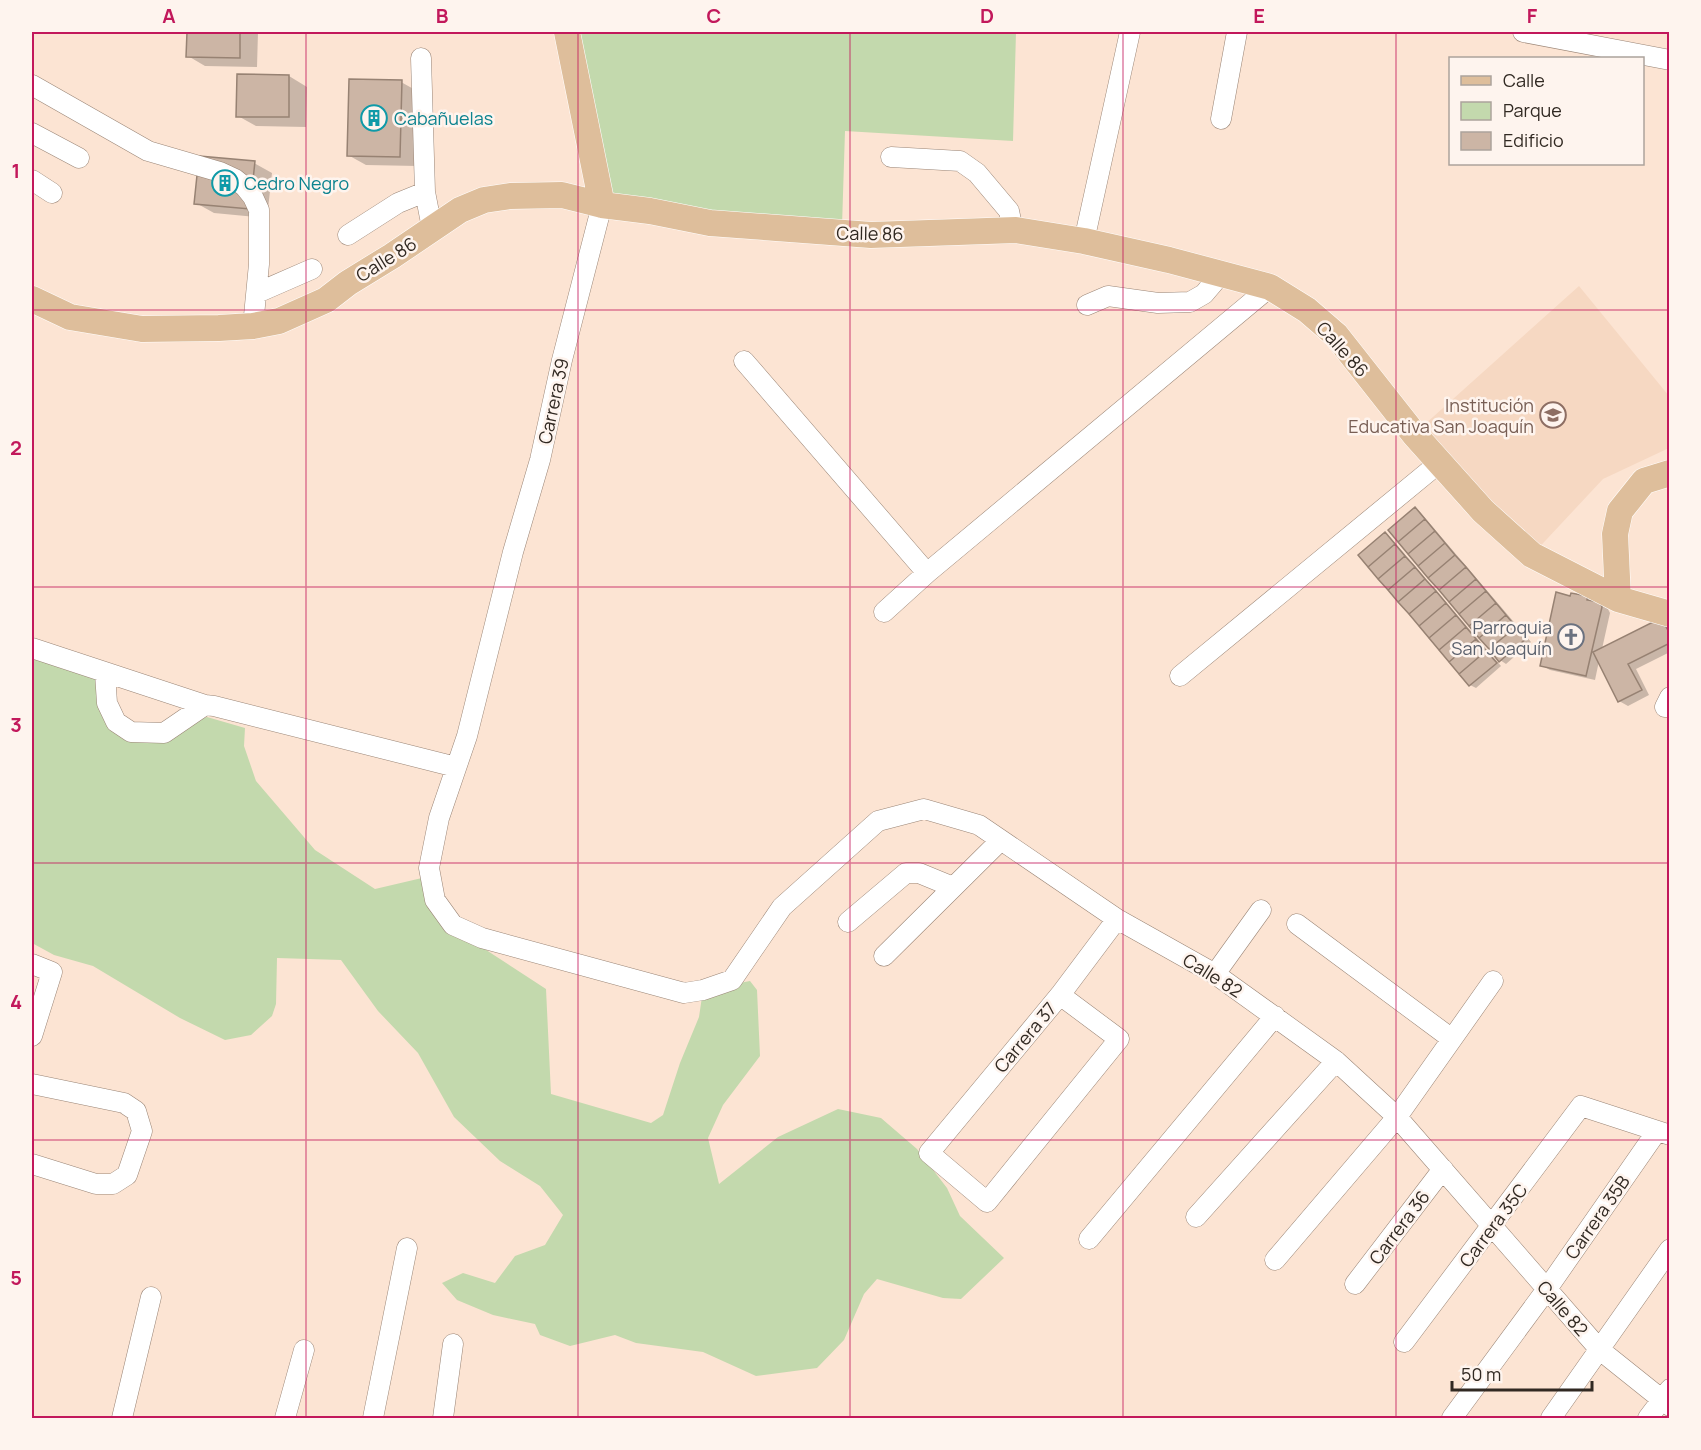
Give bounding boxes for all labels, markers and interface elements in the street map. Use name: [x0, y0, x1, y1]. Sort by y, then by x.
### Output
text: A: [162, 2, 176, 29]
text: B: [436, 2, 449, 29]
text: C: [707, 2, 721, 29]
text: D: [980, 2, 994, 29]
text: E: [1253, 2, 1265, 29]
text: F: [1527, 2, 1538, 29]
legend: [1449, 57, 1644, 165]
text: Calle: [1503, 68, 1545, 92]
text: Parque: [1503, 98, 1562, 122]
building icon: Cabañuelas: [359, 103, 389, 133]
place label: Cabañuelas: [394, 106, 493, 130]
text: Edificio: [1503, 128, 1564, 152]
text: 1: [12, 157, 20, 184]
building icon: Cedro Negro: [210, 168, 240, 198]
place label: Cedro Negro: [244, 171, 349, 195]
street label: Calle 86: [836, 220, 904, 246]
street label: Calle 86: [351, 231, 421, 287]
street label: Calle 86: [1312, 316, 1374, 382]
street label: Carrera 39: [532, 356, 574, 446]
place label: Institución Educativa San Joaquín: [1348, 393, 1534, 438]
school or university icon: Institución Educativa San Joaquín: [1538, 400, 1568, 430]
text: 2: [10, 434, 22, 461]
place label: Parroquia San Joaquín: [1451, 615, 1552, 660]
church icon: Parroquia San Joaquín: [1556, 622, 1586, 652]
text: 3: [10, 711, 22, 738]
street label: Calle 82: [1179, 947, 1247, 1003]
text: 4: [10, 988, 22, 1015]
street label: Carrera 37: [989, 997, 1061, 1077]
street label: Carrera 35B: [1559, 1170, 1635, 1264]
street label: Carrera 35C: [1454, 1178, 1532, 1272]
street label: Carrera 36: [1363, 1185, 1435, 1269]
text: 5: [10, 1264, 22, 1291]
street label: Calle 82: [1532, 1275, 1594, 1341]
scale bar: [1452, 1354, 1592, 1392]
text: 50 m: [1461, 1362, 1501, 1386]

